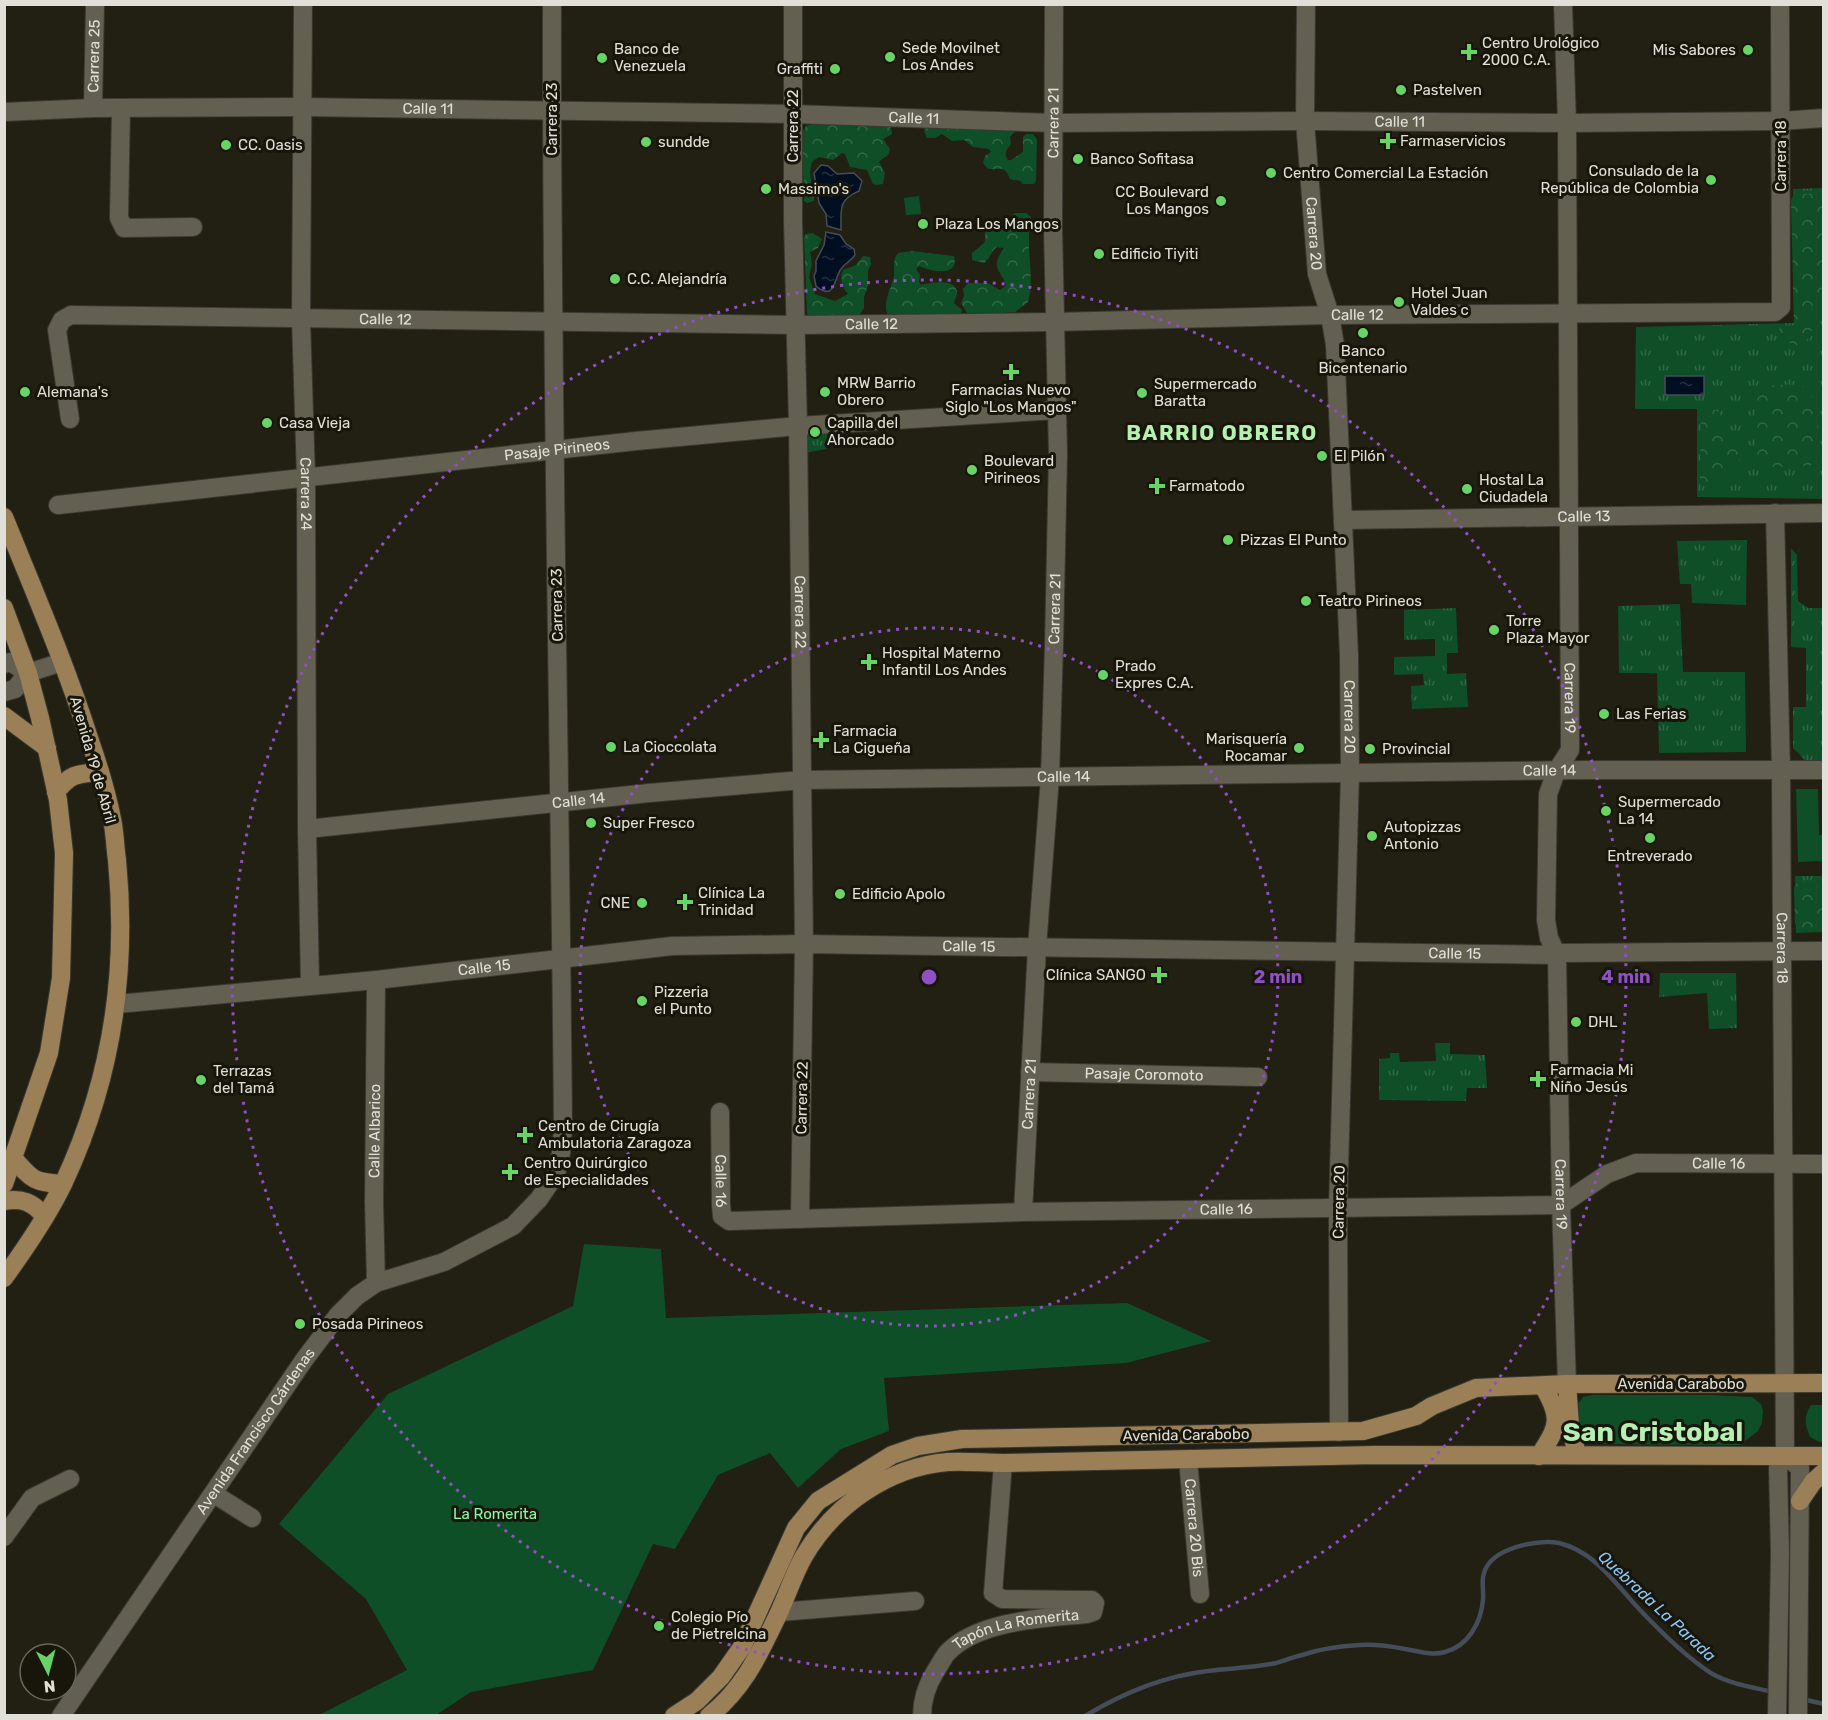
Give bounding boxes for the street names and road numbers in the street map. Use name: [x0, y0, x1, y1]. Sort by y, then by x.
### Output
street label: Carrera 25: [84, 19, 104, 93]
street label: Carrera 23: [543, 82, 561, 156]
street label: Carrera 21: [1044, 88, 1063, 158]
street label: Carrera 22: [784, 89, 802, 163]
street label: Calle 11: [403, 99, 453, 118]
street label: Calle 11: [888, 108, 939, 128]
street label: Calle 11: [1374, 113, 1425, 131]
street label: Carrera 18: [1772, 120, 1790, 192]
street label: Carrera 20: [1302, 196, 1326, 271]
street label: Calle 12: [1331, 306, 1384, 324]
street label: Calle 12: [359, 310, 412, 329]
street label: Calle 12: [845, 315, 898, 333]
street label: Pasaje Pirineos: [503, 435, 611, 465]
street label: Carrera 24: [296, 457, 315, 531]
street label: Calle 13: [1557, 507, 1611, 526]
street label: Carrera 23: [547, 568, 567, 642]
street label: Carrera 21: [1045, 573, 1064, 644]
street label: Carrera 22: [791, 575, 810, 649]
street label: Carrera 19: [1561, 662, 1579, 733]
street label: Carrera 20: [1340, 680, 1359, 754]
street label: Avenida 19 de Abril: [66, 694, 120, 826]
street label: Calle 14: [1523, 761, 1576, 780]
street label: Calle 14: [1037, 767, 1090, 786]
street label: Calle 14: [551, 789, 606, 812]
street label: Carrera 18: [1773, 912, 1791, 984]
street label: Calle 15: [942, 937, 996, 956]
street label: Calle 15: [1428, 944, 1482, 963]
street label: Calle 15: [457, 956, 512, 980]
street label: Carrera 21: [1018, 1058, 1040, 1130]
street label: Carrera 22: [792, 1061, 812, 1135]
street label: Pasaje Coromoto: [1084, 1064, 1204, 1085]
street label: Calle Albarico: [365, 1084, 384, 1178]
street label: Calle 16: [711, 1154, 730, 1208]
street label: Calle 16: [1692, 1154, 1745, 1173]
street label: Carrera 19: [1551, 1159, 1571, 1230]
street label: Carrera 20: [1329, 1165, 1349, 1239]
street label: Calle 16: [1199, 1200, 1253, 1219]
street label: Avenida Francisco Cárdenas: [192, 1344, 319, 1518]
street label: Avenida Carabobo: [1618, 1375, 1744, 1393]
street label: Avenida Carabobo: [1122, 1425, 1250, 1445]
street label: Carrera 20 Bis: [1181, 1478, 1207, 1578]
street label: Tapón La Romerita: [949, 1606, 1080, 1653]

